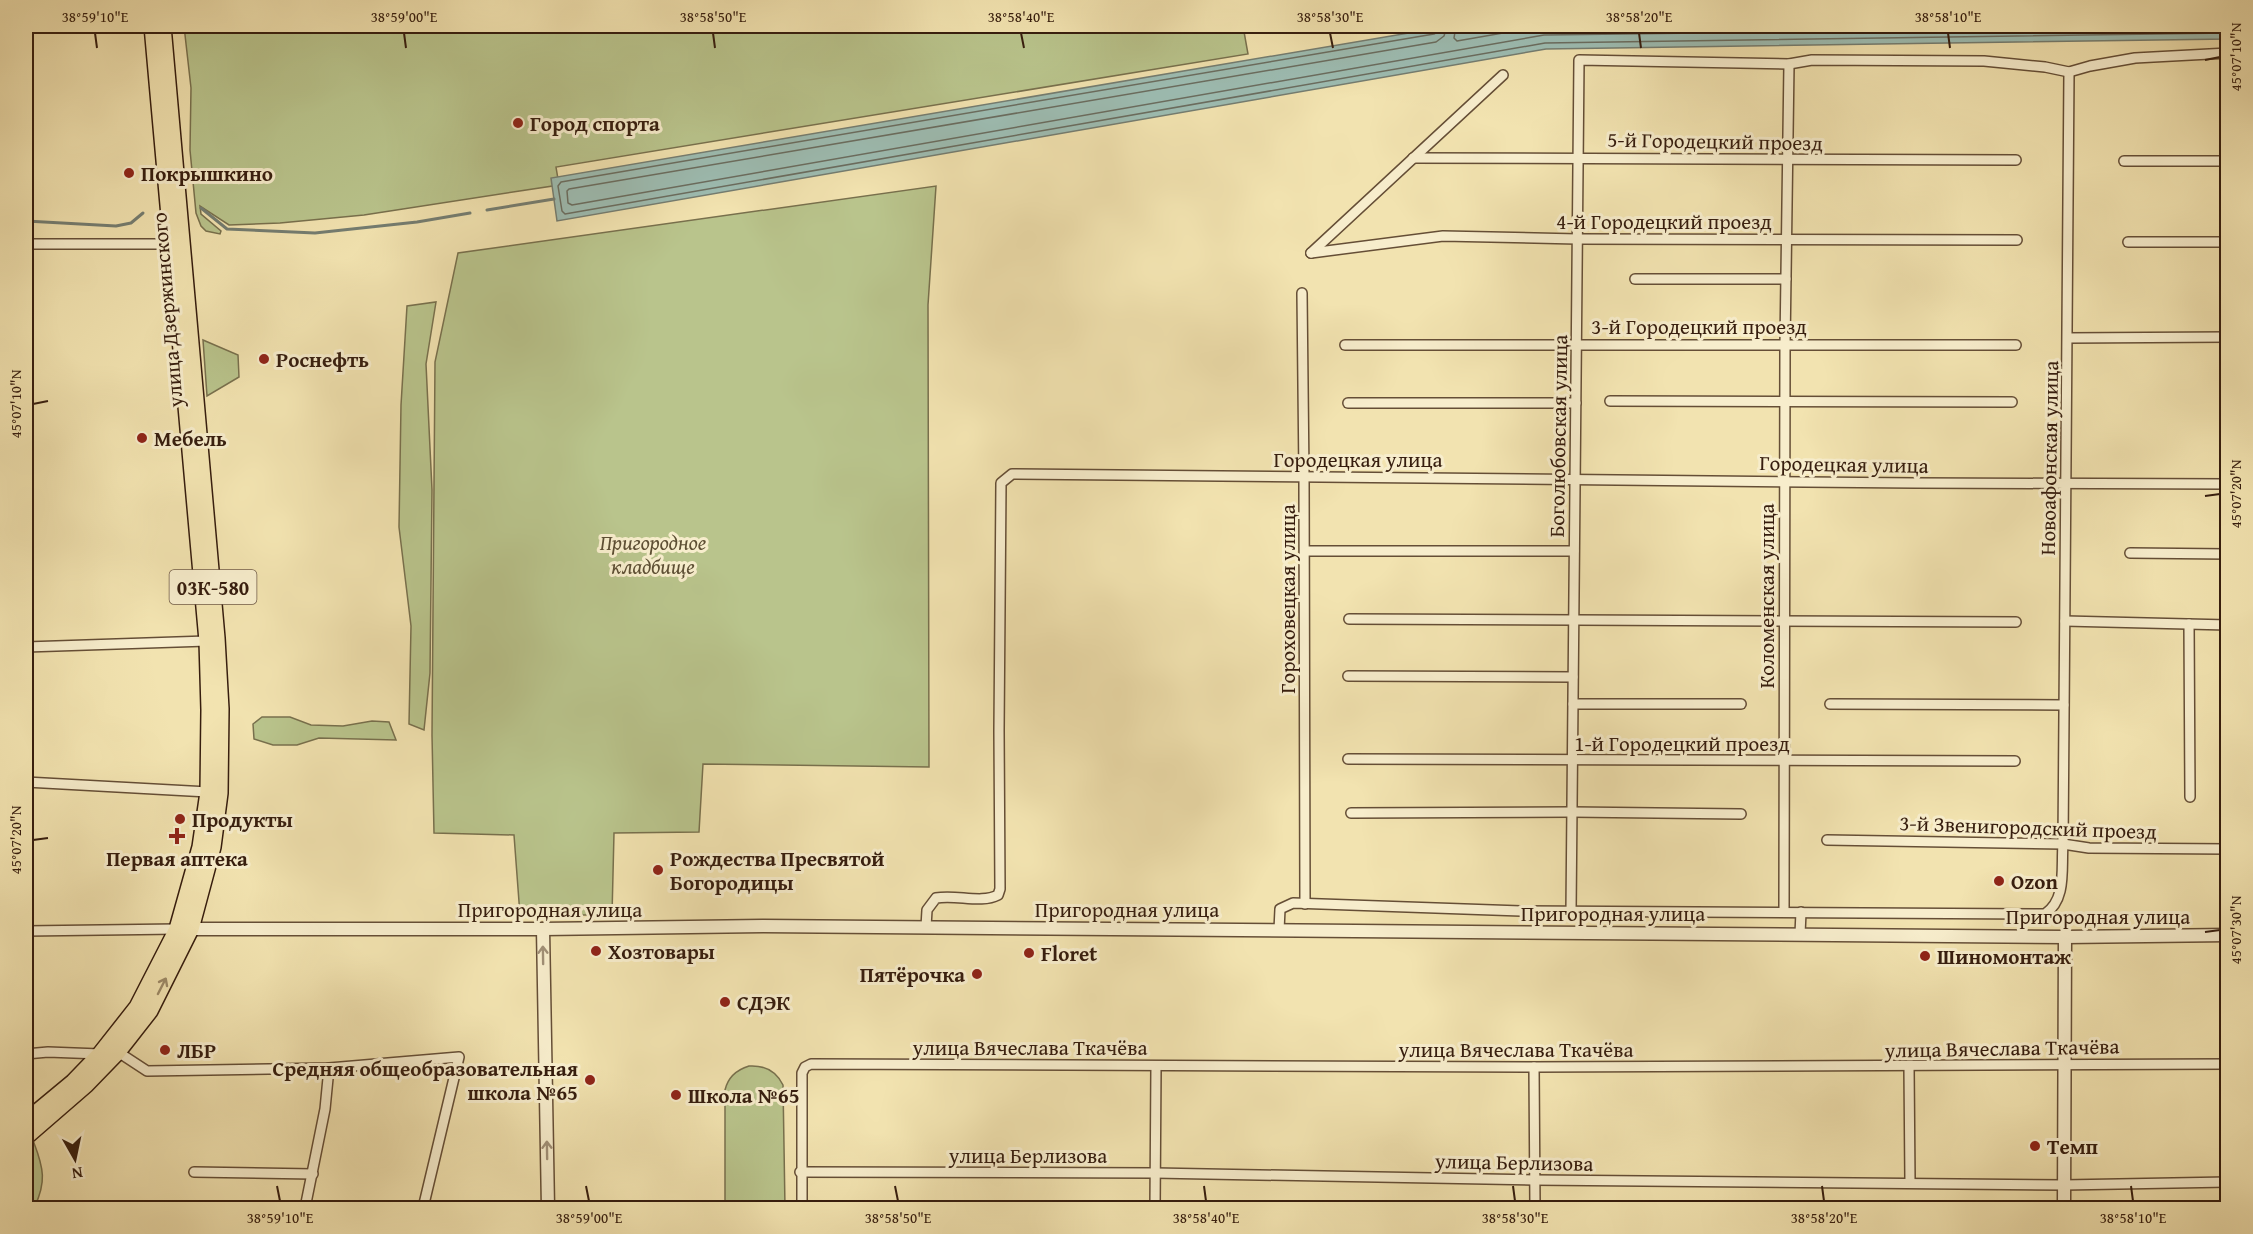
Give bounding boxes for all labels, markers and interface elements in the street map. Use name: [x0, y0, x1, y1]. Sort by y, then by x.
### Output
text: 38°59'10"E: [62, 6, 129, 27]
text: 38°59'00"E: [371, 6, 438, 27]
text: 38°58'50"E: [680, 6, 747, 27]
text: 38°58'40"E: [988, 6, 1055, 27]
text: 38°58'30"E: [1297, 6, 1364, 27]
text: 38°58'20"E: [1606, 6, 1673, 27]
text: 38°58'10"E: [1915, 6, 1982, 27]
text: 45°07'10"N: [2225, 22, 2246, 91]
place label: Город спорта: [530, 108, 660, 139]
marker: Город спорта: [511, 116, 525, 130]
street label: 5-й Городецкий проезд: [1607, 124, 1824, 158]
place label: Покрышкино: [141, 158, 273, 189]
marker: Покрышкино: [122, 166, 136, 180]
street label: 4-й Городецкий проезд: [1556, 206, 1772, 237]
street label: улица Дзержинского: [143, 211, 191, 410]
street label: 3-й Городецкий проезд: [1591, 311, 1807, 342]
street label: Боголюбовская улица: [1541, 334, 1575, 538]
place label: Роснефть: [276, 344, 369, 375]
marker: Роснефть: [257, 352, 271, 366]
street label: Новоафонская улица: [2032, 360, 2066, 556]
text: 45°07'10"N: [5, 369, 26, 438]
place label: Мебель: [154, 423, 227, 454]
marker: Мебель: [135, 431, 149, 445]
street label: Городецкая улица: [1273, 444, 1443, 475]
street label: Городецкая улица: [1759, 447, 1929, 481]
text: 45°07'20"N: [2225, 459, 2246, 528]
street label: Коломенская улица: [1751, 503, 1782, 689]
street label: Гороховецкая улица: [1272, 504, 1303, 694]
park label: Пригородное кладбище: [600, 527, 706, 582]
road number: 03К-580: [170, 570, 256, 604]
street label: 1-й Городецкий проезд: [1574, 728, 1790, 759]
place label: Продукты: [192, 804, 293, 835]
text: 45°07'20"N: [5, 805, 26, 874]
street label: 3-й Звенигородский проезд: [1899, 807, 2158, 847]
marker: Продукты: [173, 812, 187, 826]
marker: Первая аптека: [170, 829, 184, 843]
place label: Первая аптека: [106, 843, 248, 874]
place label: Рождества Пресвятой Богородицы: [670, 843, 885, 898]
marker: Рождества Пресвятой Богородицы: [651, 863, 665, 877]
place label: Ozon: [2011, 866, 2058, 897]
marker: Ozon: [1992, 874, 2006, 888]
street label: Пригородная улица: [458, 894, 642, 925]
street label: Пригородная улица: [1035, 894, 1219, 925]
text: 45°07'30"N: [2225, 895, 2246, 964]
street label: Пригородная улица: [1521, 898, 1705, 929]
street label: Пригородная улица: [2006, 901, 2190, 932]
place label: Хозтовары: [608, 936, 715, 967]
place label: Floret: [1041, 938, 1097, 969]
place label: Шиномонтаж: [1937, 941, 2071, 972]
marker: Хозтовары: [589, 944, 603, 958]
one-way arrow: [538, 946, 549, 966]
marker: Floret: [1022, 946, 1036, 960]
marker: Шиномонтаж: [1918, 949, 1932, 963]
place label: Пятёрочка: [860, 959, 965, 990]
marker: Пятёрочка: [970, 967, 984, 981]
one-way arrow: [157, 977, 169, 995]
place label: СДЭК: [737, 987, 790, 1018]
marker: СДЭК: [718, 995, 732, 1009]
street label: улица Вячеслава Ткачёва: [1883, 1030, 2120, 1066]
street label: улица Вячеслава Ткачёва: [912, 1032, 1147, 1063]
street label: улица Вячеслава Ткачёва: [1398, 1034, 1633, 1065]
place label: ЛБР: [177, 1035, 216, 1066]
marker: ЛБР: [158, 1043, 172, 1057]
place label: Средняя общеобразовательная школа №65: [272, 1053, 578, 1108]
marker: Средняя общеобразовательная школа №65: [583, 1073, 597, 1087]
place label: Школа №65: [688, 1080, 800, 1111]
marker: Школа №65: [669, 1088, 683, 1102]
north arrow: [45, 1129, 105, 1189]
place label: Темп: [2047, 1131, 2098, 1162]
marker: Темп: [2028, 1139, 2042, 1153]
street label: улица Берлизова: [948, 1140, 1107, 1171]
one-way arrow: [541, 1141, 553, 1161]
street label: улица Берлизова: [1433, 1145, 1594, 1179]
text: N: [70, 1161, 85, 1187]
text: 38°59'10"E: [247, 1207, 314, 1228]
text: 38°59'00"E: [556, 1207, 623, 1228]
text: 38°58'50"E: [865, 1207, 932, 1228]
text: 38°58'40"E: [1173, 1207, 1240, 1228]
text: 38°58'30"E: [1482, 1207, 1549, 1228]
text: 38°58'20"E: [1791, 1207, 1858, 1228]
text: 38°58'10"E: [2100, 1207, 2167, 1228]

